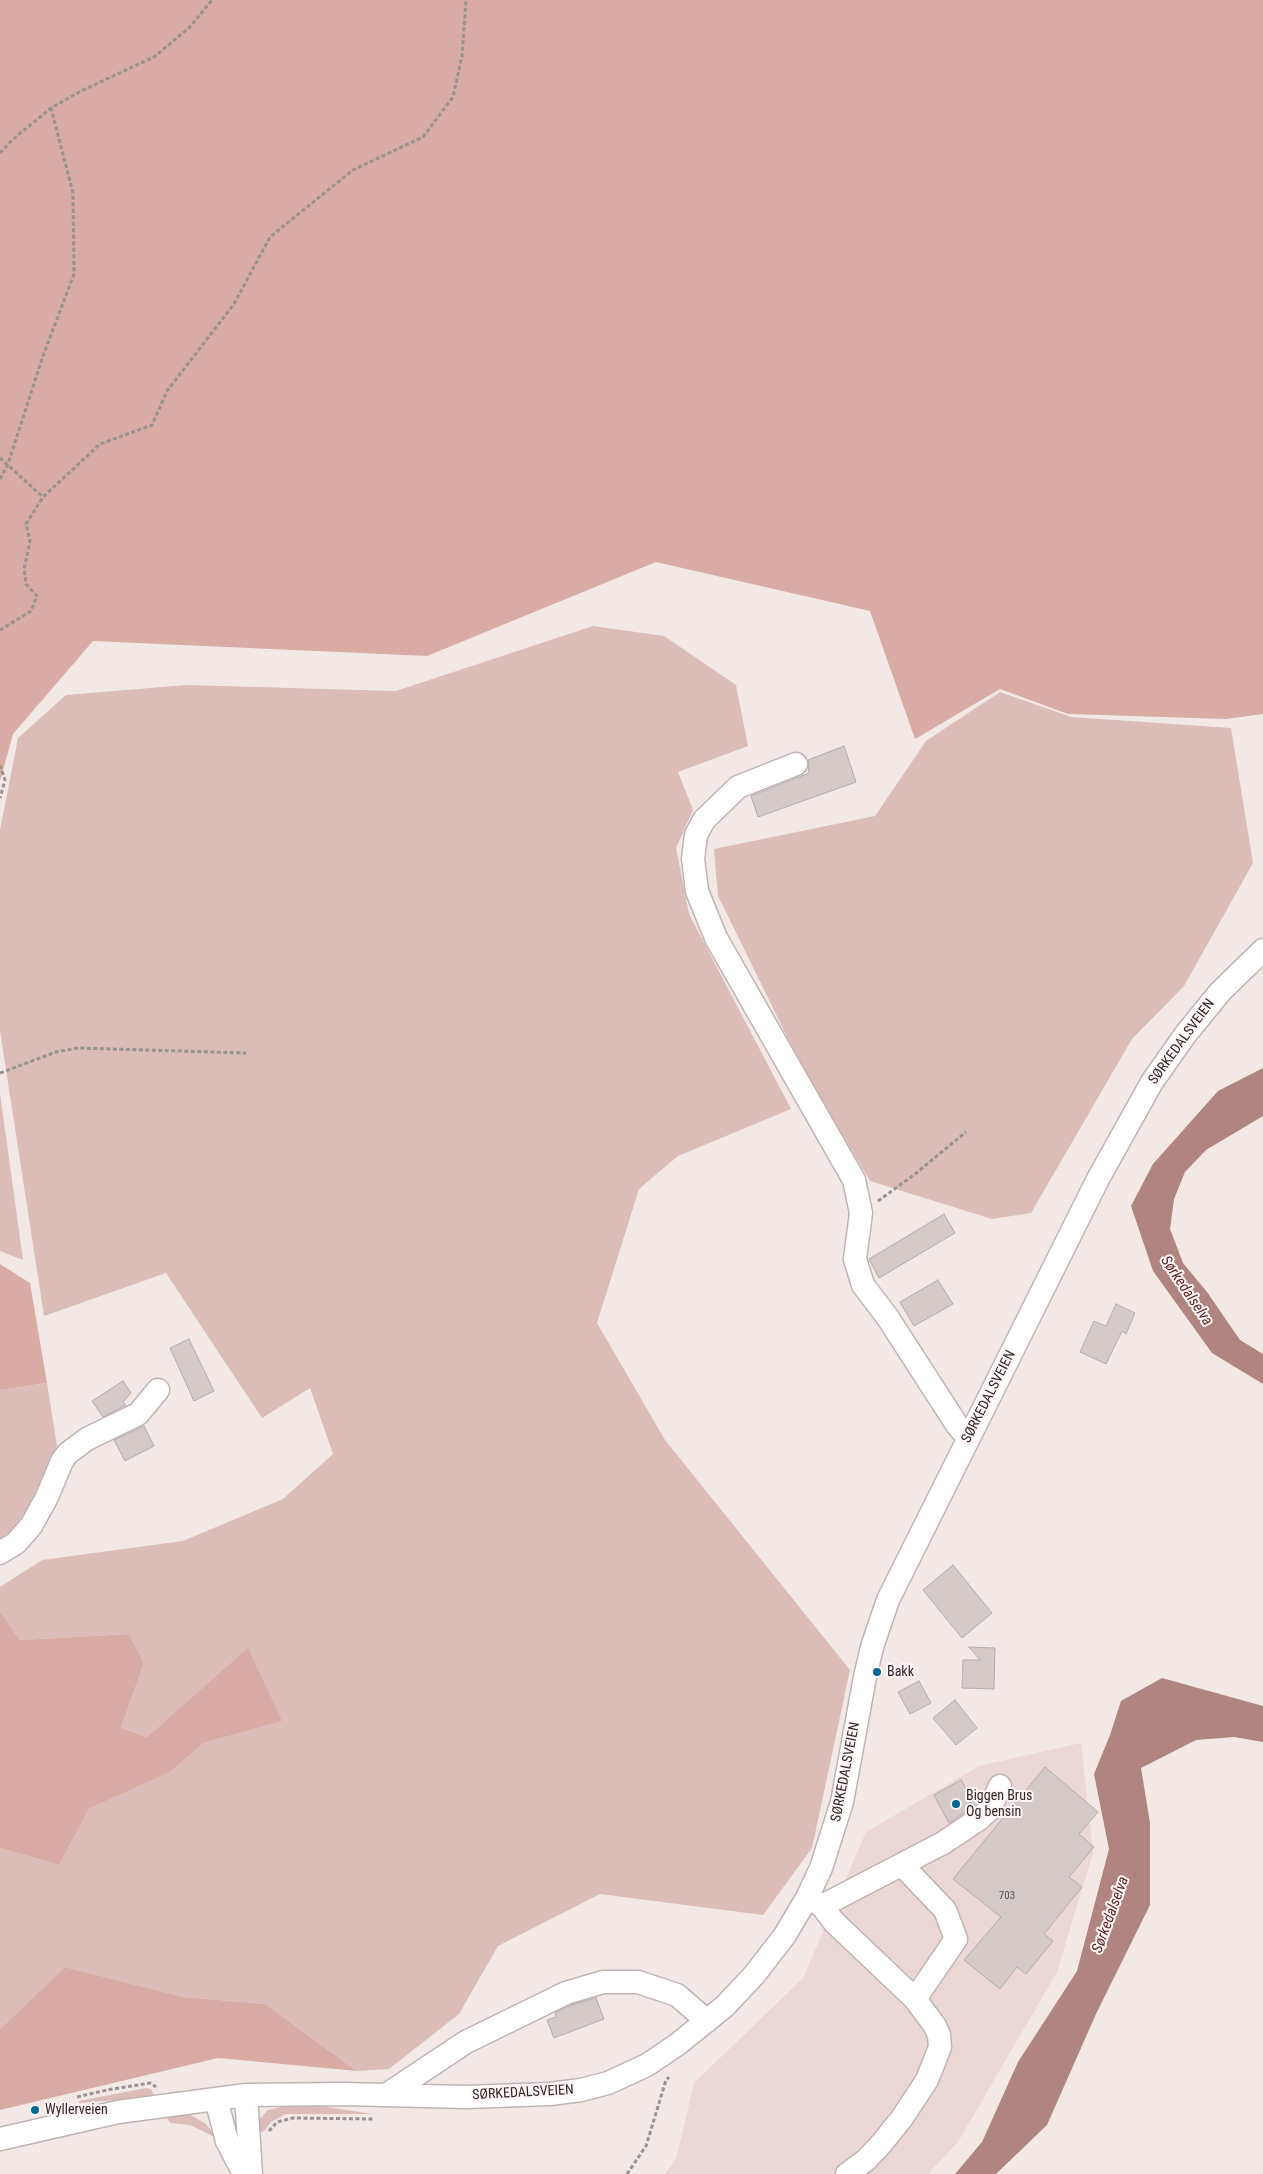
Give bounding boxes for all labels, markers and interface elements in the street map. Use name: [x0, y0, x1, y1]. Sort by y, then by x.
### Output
street label: SØRKEDALSVEIEN: [1145, 996, 1219, 1088]
water label: Sørkedalselva: [1156, 1253, 1216, 1329]
street label: SØRKEDALSVEIEN: [958, 1348, 1020, 1446]
place label: Bakk: [887, 1664, 914, 1680]
marker: Bakk: [871, 1666, 883, 1678]
street label: SØRKEDALSVEIEN: [828, 1721, 864, 1823]
place label: Biggen Brus Og bensin: [966, 1788, 1032, 1820]
marker: Biggen Brus Og bensin: [950, 1798, 962, 1810]
water label: Sørkedalselva: [1089, 1874, 1133, 1956]
house number: 703: [999, 1889, 1015, 1903]
street label: SØRKEDALSVEIEN: [472, 2082, 574, 2104]
place label: Wyllerveien: [45, 2102, 108, 2118]
marker: Wyllerveien: [29, 2104, 41, 2116]

